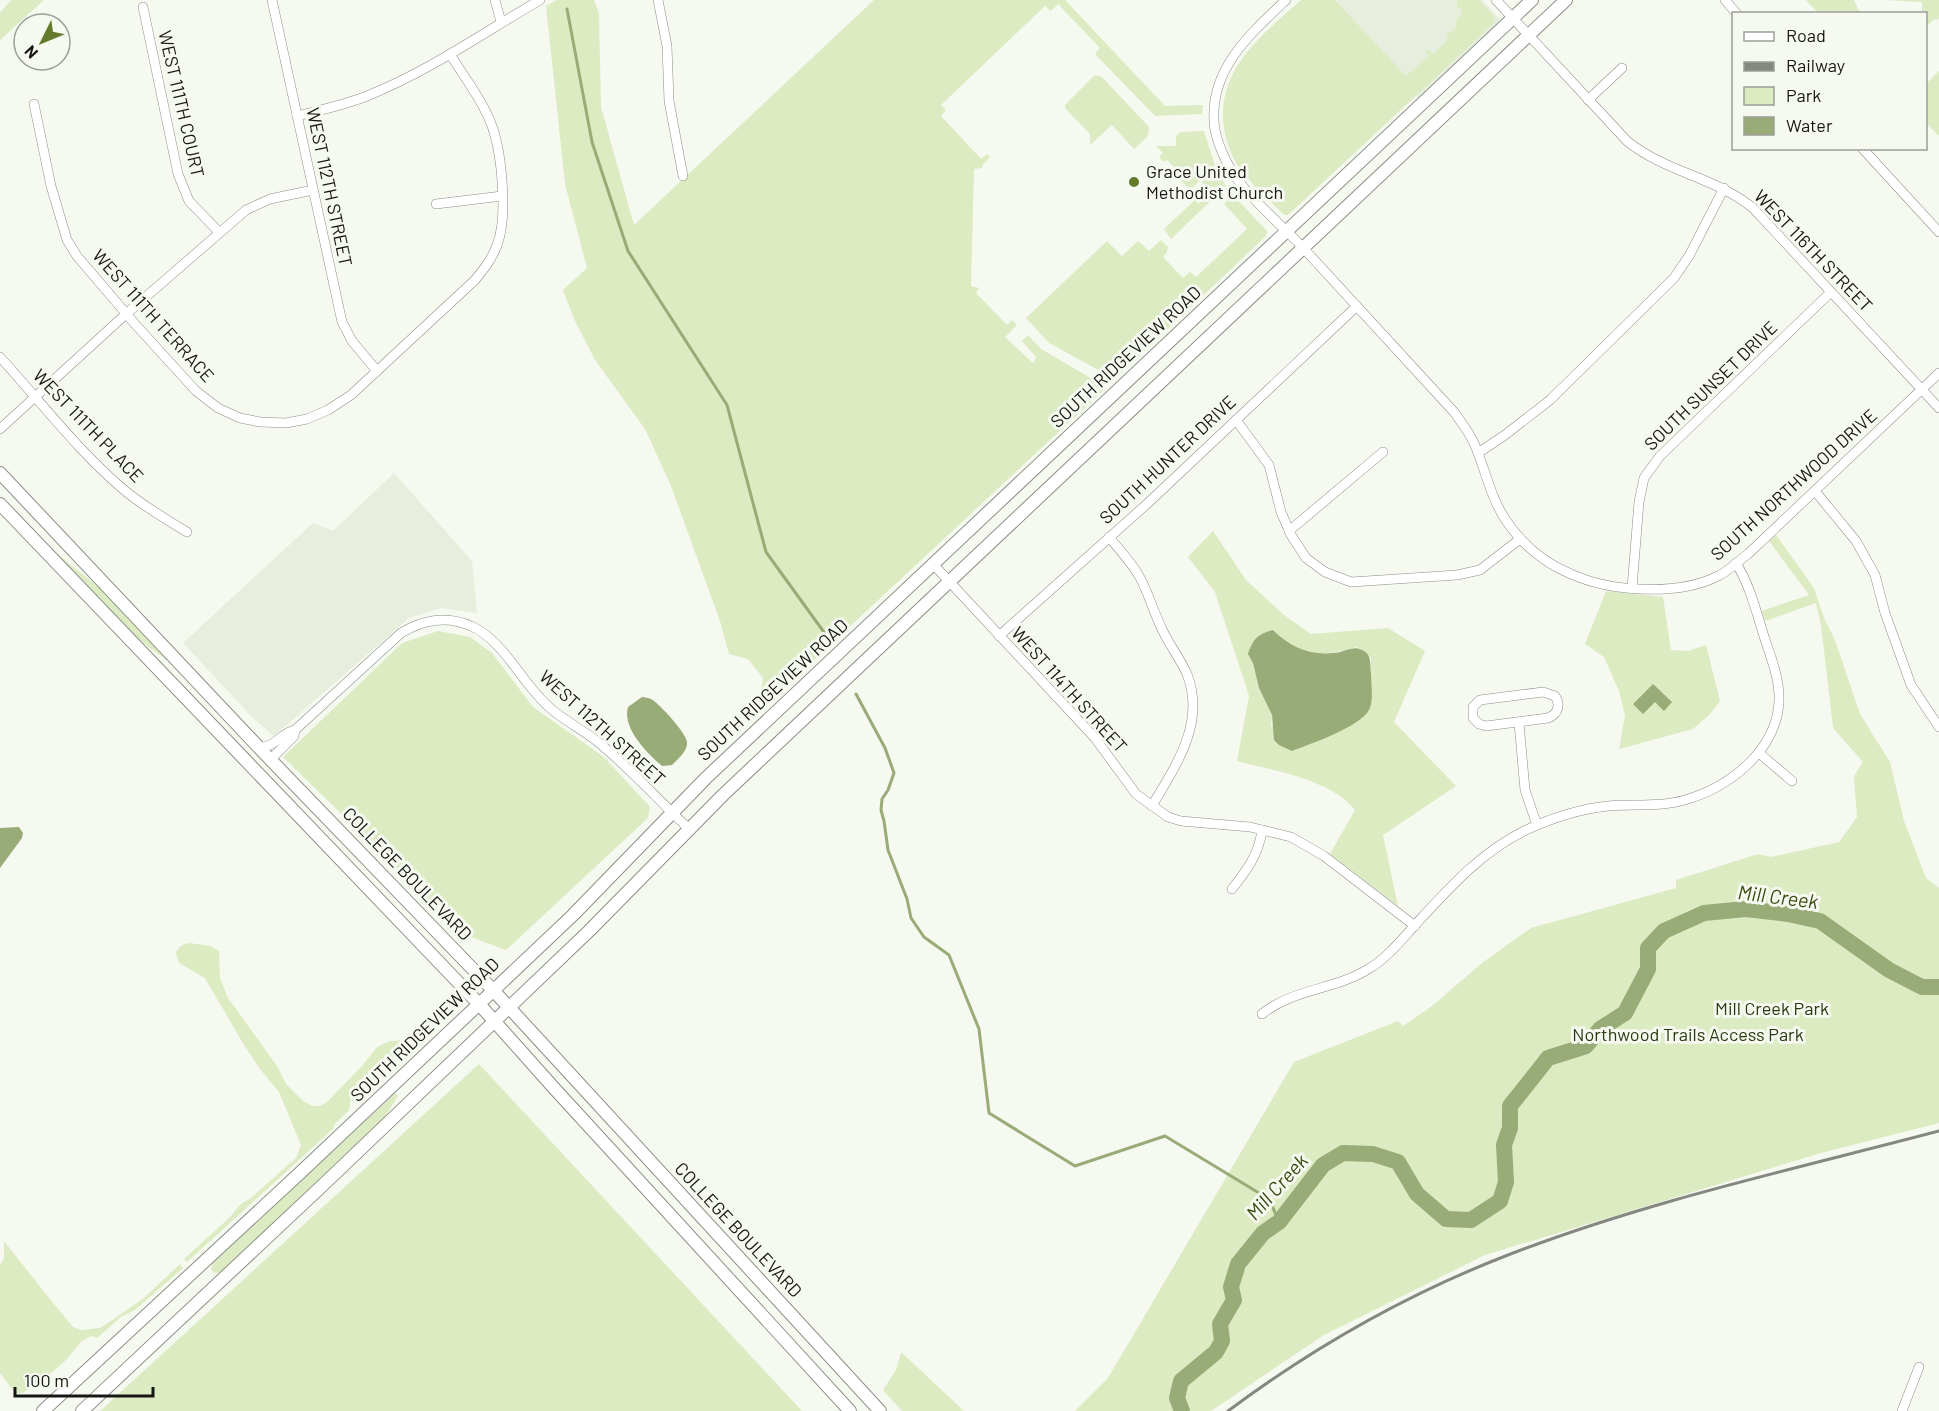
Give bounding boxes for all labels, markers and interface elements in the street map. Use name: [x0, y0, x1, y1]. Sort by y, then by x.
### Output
north arrow: [12, 12, 72, 72]
legend: [1732, 12, 1927, 150]
text: Road: [1786, 24, 1826, 46]
street label: WEST 111TH COURT: [154, 28, 210, 179]
text: N: [20, 42, 41, 63]
text: Railway: [1786, 54, 1845, 76]
text: Park: [1786, 84, 1821, 106]
street label: WEST 112TH STREET: [302, 105, 358, 268]
text: Water: [1786, 114, 1833, 136]
place label: Grace United Methodist Church: [1146, 160, 1283, 203]
marker: Grace United Methodist Church: [1127, 175, 1141, 189]
street label: WEST 116TH STREET: [1750, 185, 1878, 316]
street label: WEST 111TH TERRACE: [88, 244, 219, 386]
street label: SOUTH RIDGEVIEW ROAD: [1045, 281, 1205, 432]
street label: SOUTH SUNSET DRIVE: [1639, 316, 1781, 455]
street label: WEST 111TH PLACE: [29, 364, 148, 487]
street label: SOUTH HUNTER DRIVE: [1095, 390, 1240, 528]
street label: SOUTH NORTHWOOD DRIVE: [1706, 404, 1881, 565]
street label: SOUTH RIDGEVIEW ROAD: [692, 614, 852, 765]
street label: WEST 114TH STREET: [1007, 622, 1132, 757]
street label: WEST 112TH STREET: [535, 665, 670, 790]
street label: COLLEGE BOULEVARD: [339, 802, 477, 944]
water label: Mill Creek: [1737, 879, 1820, 913]
street label: SOUTH RIDGEVIEW ROAD: [345, 953, 503, 1106]
park label: Mill Creek Park: [1715, 997, 1829, 1019]
park label: Northwood Trails Access Park: [1572, 1023, 1804, 1045]
water label: Mill Creek: [1240, 1148, 1312, 1224]
street label: COLLEGE BOULEVARD: [671, 1157, 807, 1301]
scale bar: [15, 1360, 153, 1398]
text: 100 m: [24, 1369, 69, 1391]

